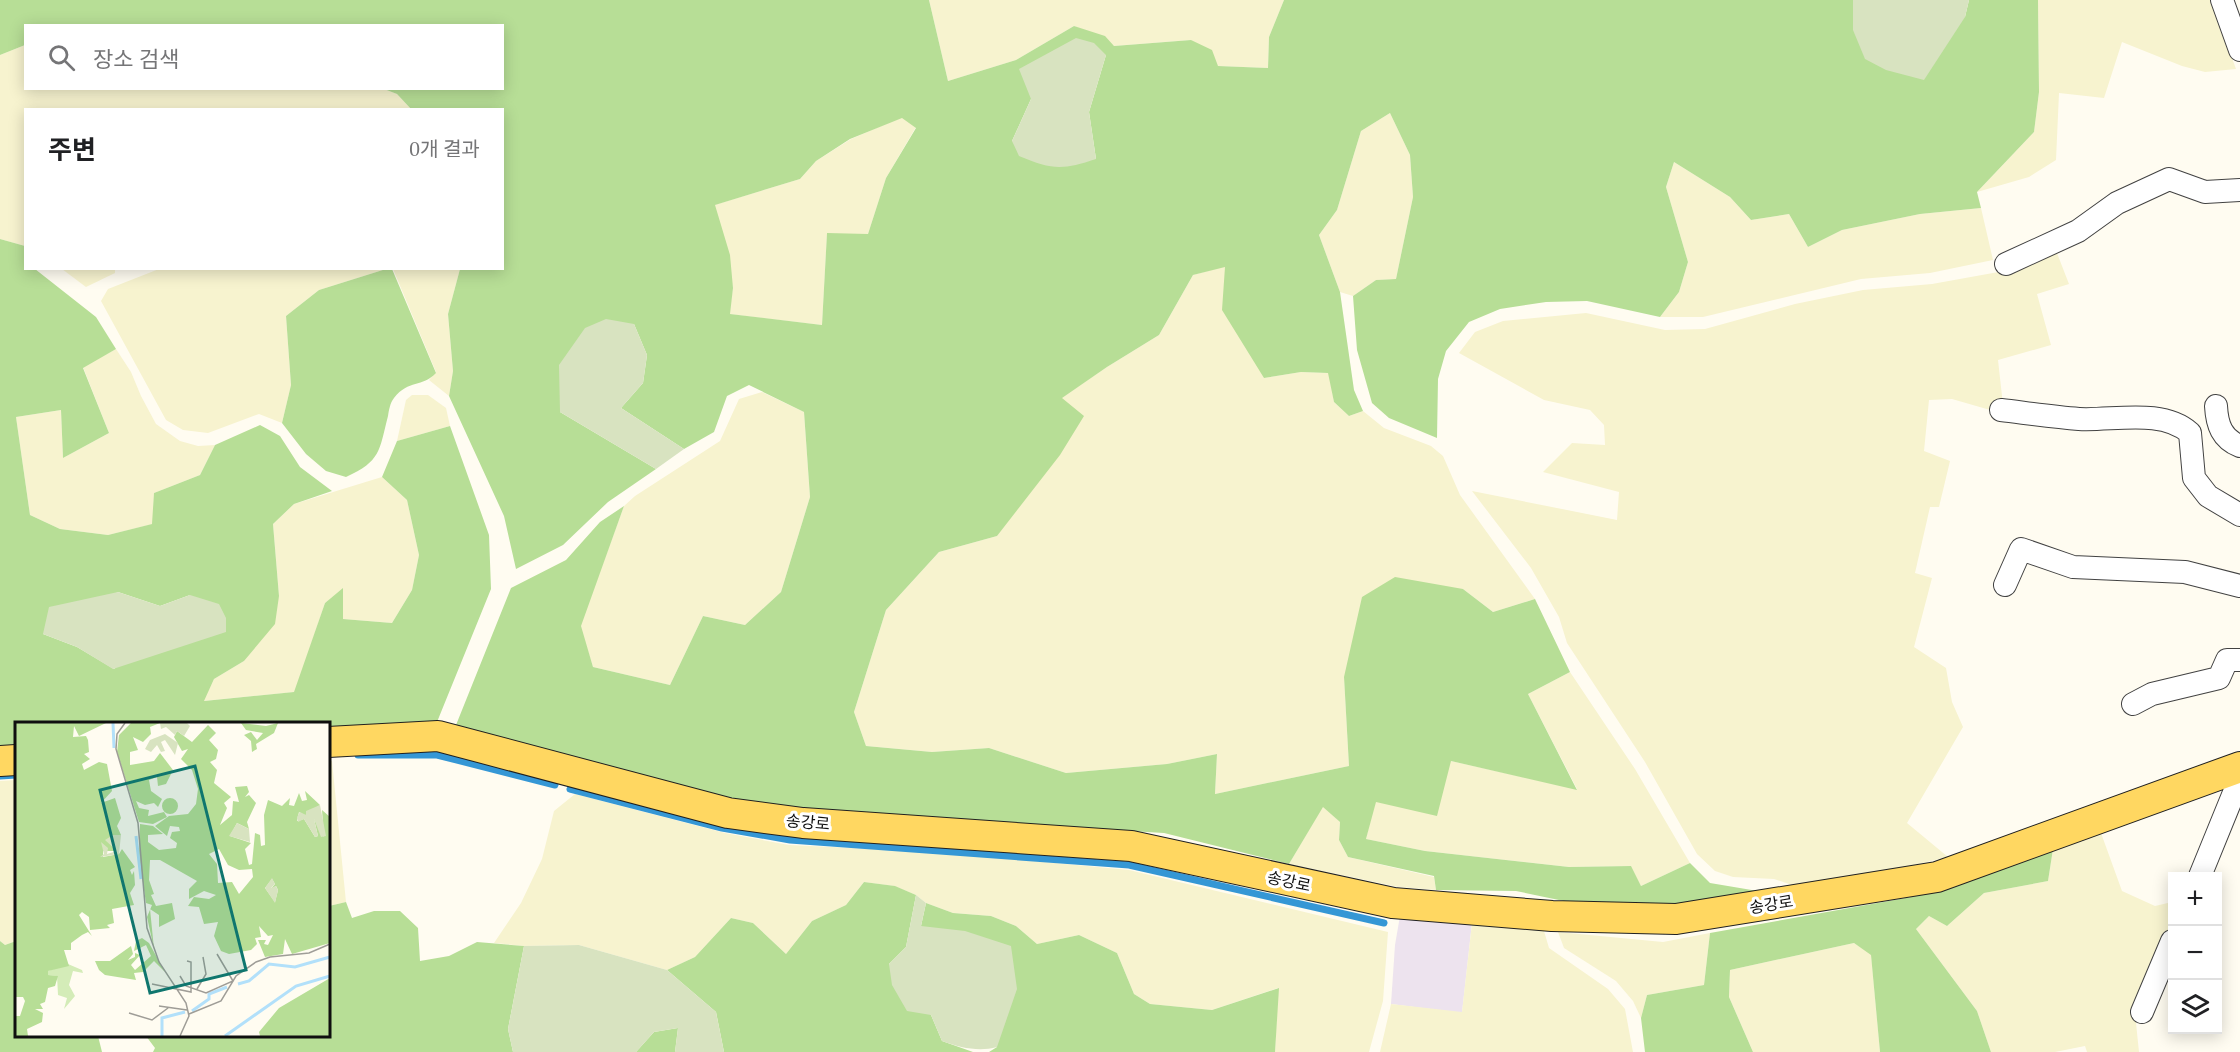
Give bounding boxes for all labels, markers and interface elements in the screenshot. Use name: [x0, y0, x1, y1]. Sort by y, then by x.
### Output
search box: [24, 24, 504, 90]
icon: search: [45, 41, 78, 74]
text: 장소 검색: [93, 44, 179, 73]
text: 주변: [48, 132, 96, 166]
text: 0개 결과: [409, 135, 480, 162]
inset map: [15, 722, 330, 1037]
street label: 송강로: [785, 809, 831, 835]
street label: 송강로: [1265, 866, 1313, 896]
map controls: [2168, 872, 2222, 1034]
button: +: [2168, 872, 2222, 926]
street label: 송강로: [1747, 890, 1795, 918]
button: −: [2168, 926, 2222, 980]
button: layers: [2168, 980, 2222, 1034]

